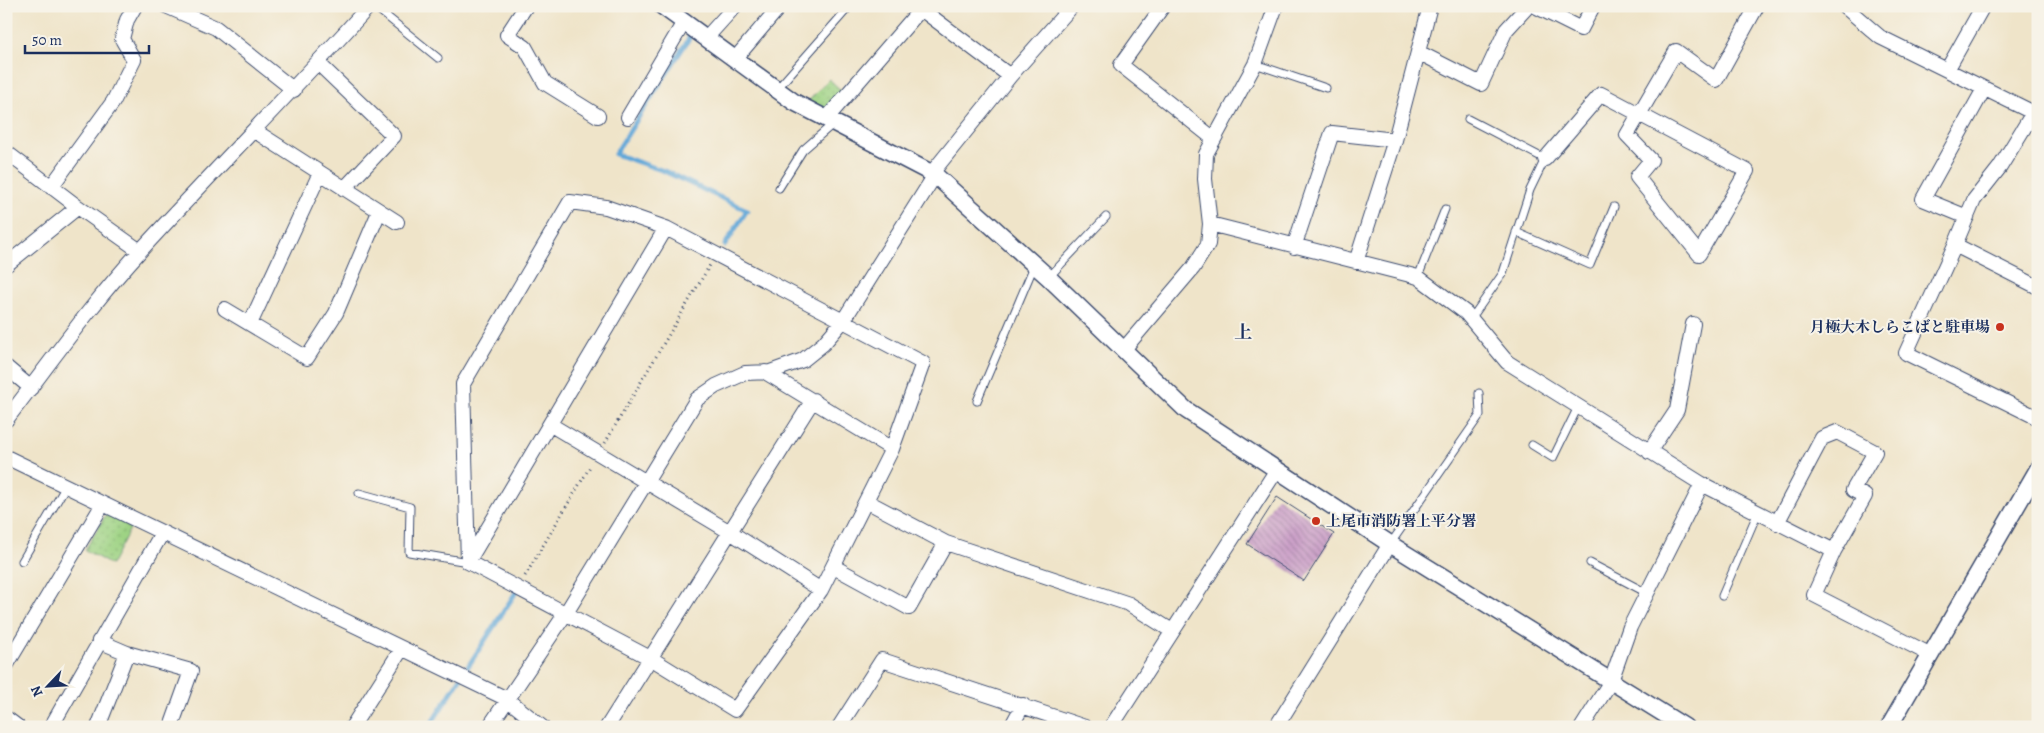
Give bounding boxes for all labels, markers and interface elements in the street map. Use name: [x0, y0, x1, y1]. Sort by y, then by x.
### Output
scale bar: [25, 22, 149, 54]
text: 50 m: [32, 30, 62, 50]
place label: 月極大木しらこばと駐車場: [1810, 317, 1990, 337]
district label: 上: [1234, 320, 1252, 344]
marker: 月極大木しらこばと駐車場: [1994, 321, 2006, 333]
place label: 上尾市消防署上平分署: [1326, 511, 1476, 531]
marker: 上尾市消防署上平分署: [1310, 515, 1322, 527]
north arrow: [22, 660, 72, 710]
text: N: [26, 683, 47, 700]

